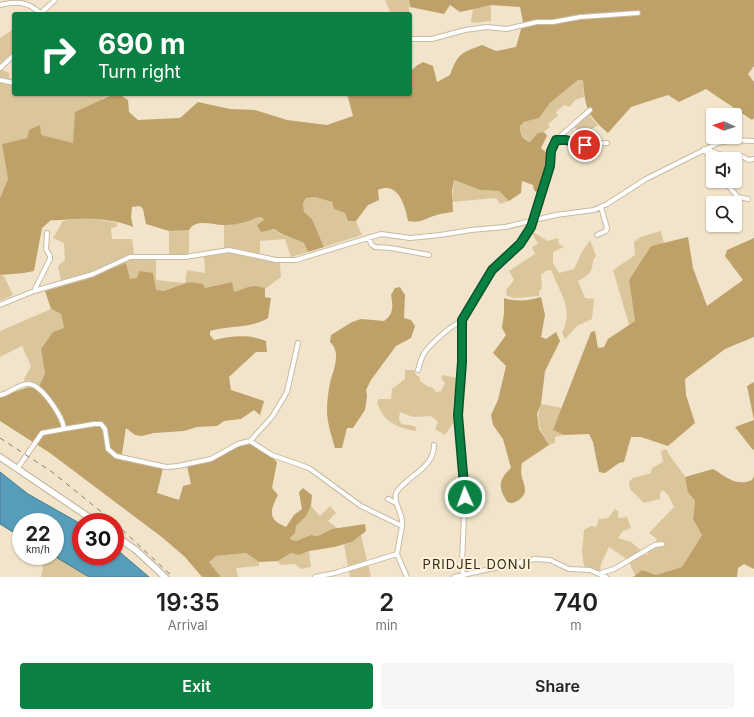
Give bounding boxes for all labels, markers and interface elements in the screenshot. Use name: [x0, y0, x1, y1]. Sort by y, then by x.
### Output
text: 690 m: [98, 27, 185, 61]
icon: right: [32, 28, 84, 80]
text: Turn right: [98, 61, 181, 82]
north arrow: [706, 108, 742, 144]
map controls: [706, 108, 742, 232]
pin: [568, 128, 602, 162]
icon: arrive: [574, 134, 596, 156]
button: sound: [706, 152, 742, 188]
button: search: [706, 196, 742, 232]
position arrow: [444, 476, 486, 518]
speed limit sign: 30: [72, 513, 124, 565]
text: 22: [25, 522, 51, 546]
text: km/h: [26, 543, 50, 555]
district label: PRIDJEL DONJI: [423, 556, 531, 572]
text: 19:35: [156, 588, 220, 617]
text: 2: [379, 588, 394, 617]
text: 740: [554, 588, 598, 617]
text: Arrival: [168, 617, 208, 633]
text: min: [376, 617, 398, 633]
text: m: [570, 617, 582, 633]
button: Exit: [20, 663, 373, 709]
button: Share: [381, 663, 734, 709]

